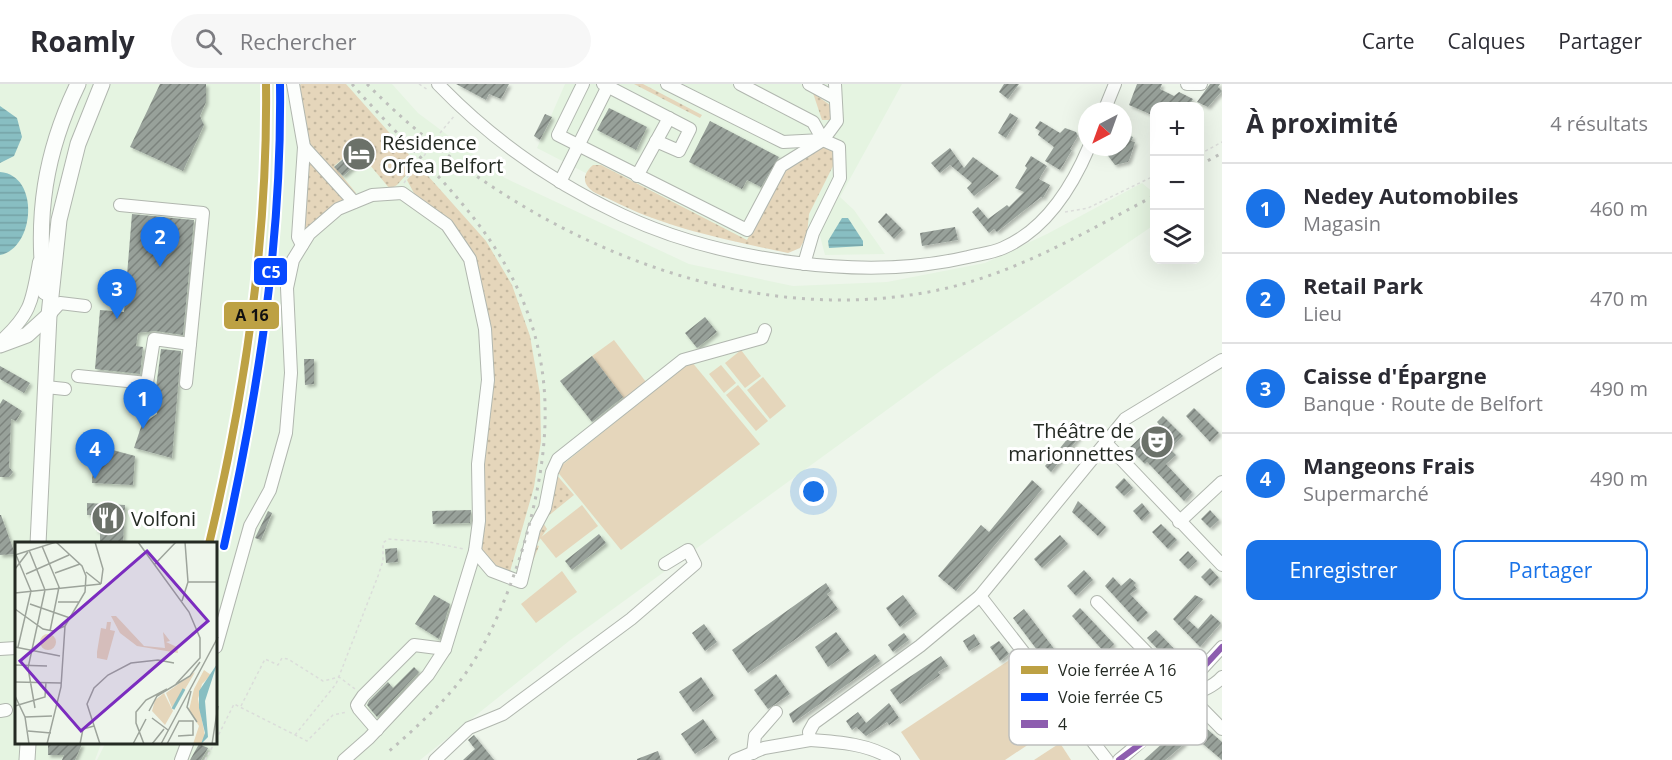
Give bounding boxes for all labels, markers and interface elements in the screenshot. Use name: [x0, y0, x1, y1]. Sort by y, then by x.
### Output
search box: [171, 14, 591, 68]
text: Roamly: [30, 22, 135, 60]
icon: search: [192, 25, 225, 58]
text: Rechercher: [240, 26, 356, 56]
text: Carte: [1362, 27, 1414, 55]
text: Calques: [1447, 27, 1525, 55]
text: Partager: [1558, 27, 1642, 55]
north arrow: [1078, 102, 1132, 156]
map controls: [1150, 102, 1204, 264]
button: +: [1150, 102, 1204, 156]
text: À proximité: [1246, 105, 1398, 141]
text: 4 résultats: [1550, 110, 1648, 137]
place label: Résidence Orfea Belfort: [382, 129, 503, 179]
hotel icon: Résidence Orfea Belfort: [341, 136, 377, 172]
button: −: [1150, 156, 1204, 210]
text: Nedey Automobiles: [1303, 180, 1518, 210]
text: 1: [1260, 195, 1271, 222]
text: 460 m: [1590, 195, 1648, 222]
button: layers: [1150, 210, 1204, 264]
text: Magasin: [1303, 210, 1381, 237]
pin: 2: [140, 218, 180, 267]
line badge: C5: [253, 257, 288, 286]
text: C5: [261, 261, 281, 283]
pin: 3: [98, 270, 136, 319]
text: Retail Park: [1303, 270, 1423, 300]
text: 2: [1260, 285, 1271, 312]
text: 470 m: [1590, 285, 1648, 312]
text: Lieu: [1303, 300, 1342, 327]
line badge: A 16: [223, 301, 280, 330]
text: A 16: [235, 304, 269, 326]
text: Caisse d'Épargne: [1303, 360, 1487, 390]
text: 3: [1260, 375, 1271, 402]
text: 490 m: [1590, 375, 1648, 402]
pin: 1: [124, 380, 162, 429]
text: Banque · Route de Belfort: [1303, 390, 1543, 417]
place label: Théâtre de marionnettes: [1008, 417, 1134, 467]
theatre icon: Théâtre de marionnettes: [1139, 424, 1175, 460]
pin: 4: [76, 430, 115, 479]
text: Mangeons Frais: [1303, 450, 1475, 480]
text: 4: [1260, 465, 1271, 492]
text: 490 m: [1590, 465, 1648, 492]
your location: [799, 477, 828, 506]
text: Supermarché: [1303, 480, 1429, 507]
restaurant icon: Volfoni: [90, 500, 126, 536]
place label: Volfoni: [131, 505, 196, 532]
button: Enregistrer: [1246, 540, 1441, 600]
button: Partager: [1453, 540, 1648, 600]
inset map: [15, 542, 218, 745]
legend: [1009, 649, 1207, 745]
text: Voie ferrée A 16: [1058, 659, 1176, 681]
text: Voie ferrée C5: [1058, 686, 1163, 708]
text: 4: [1058, 713, 1067, 735]

